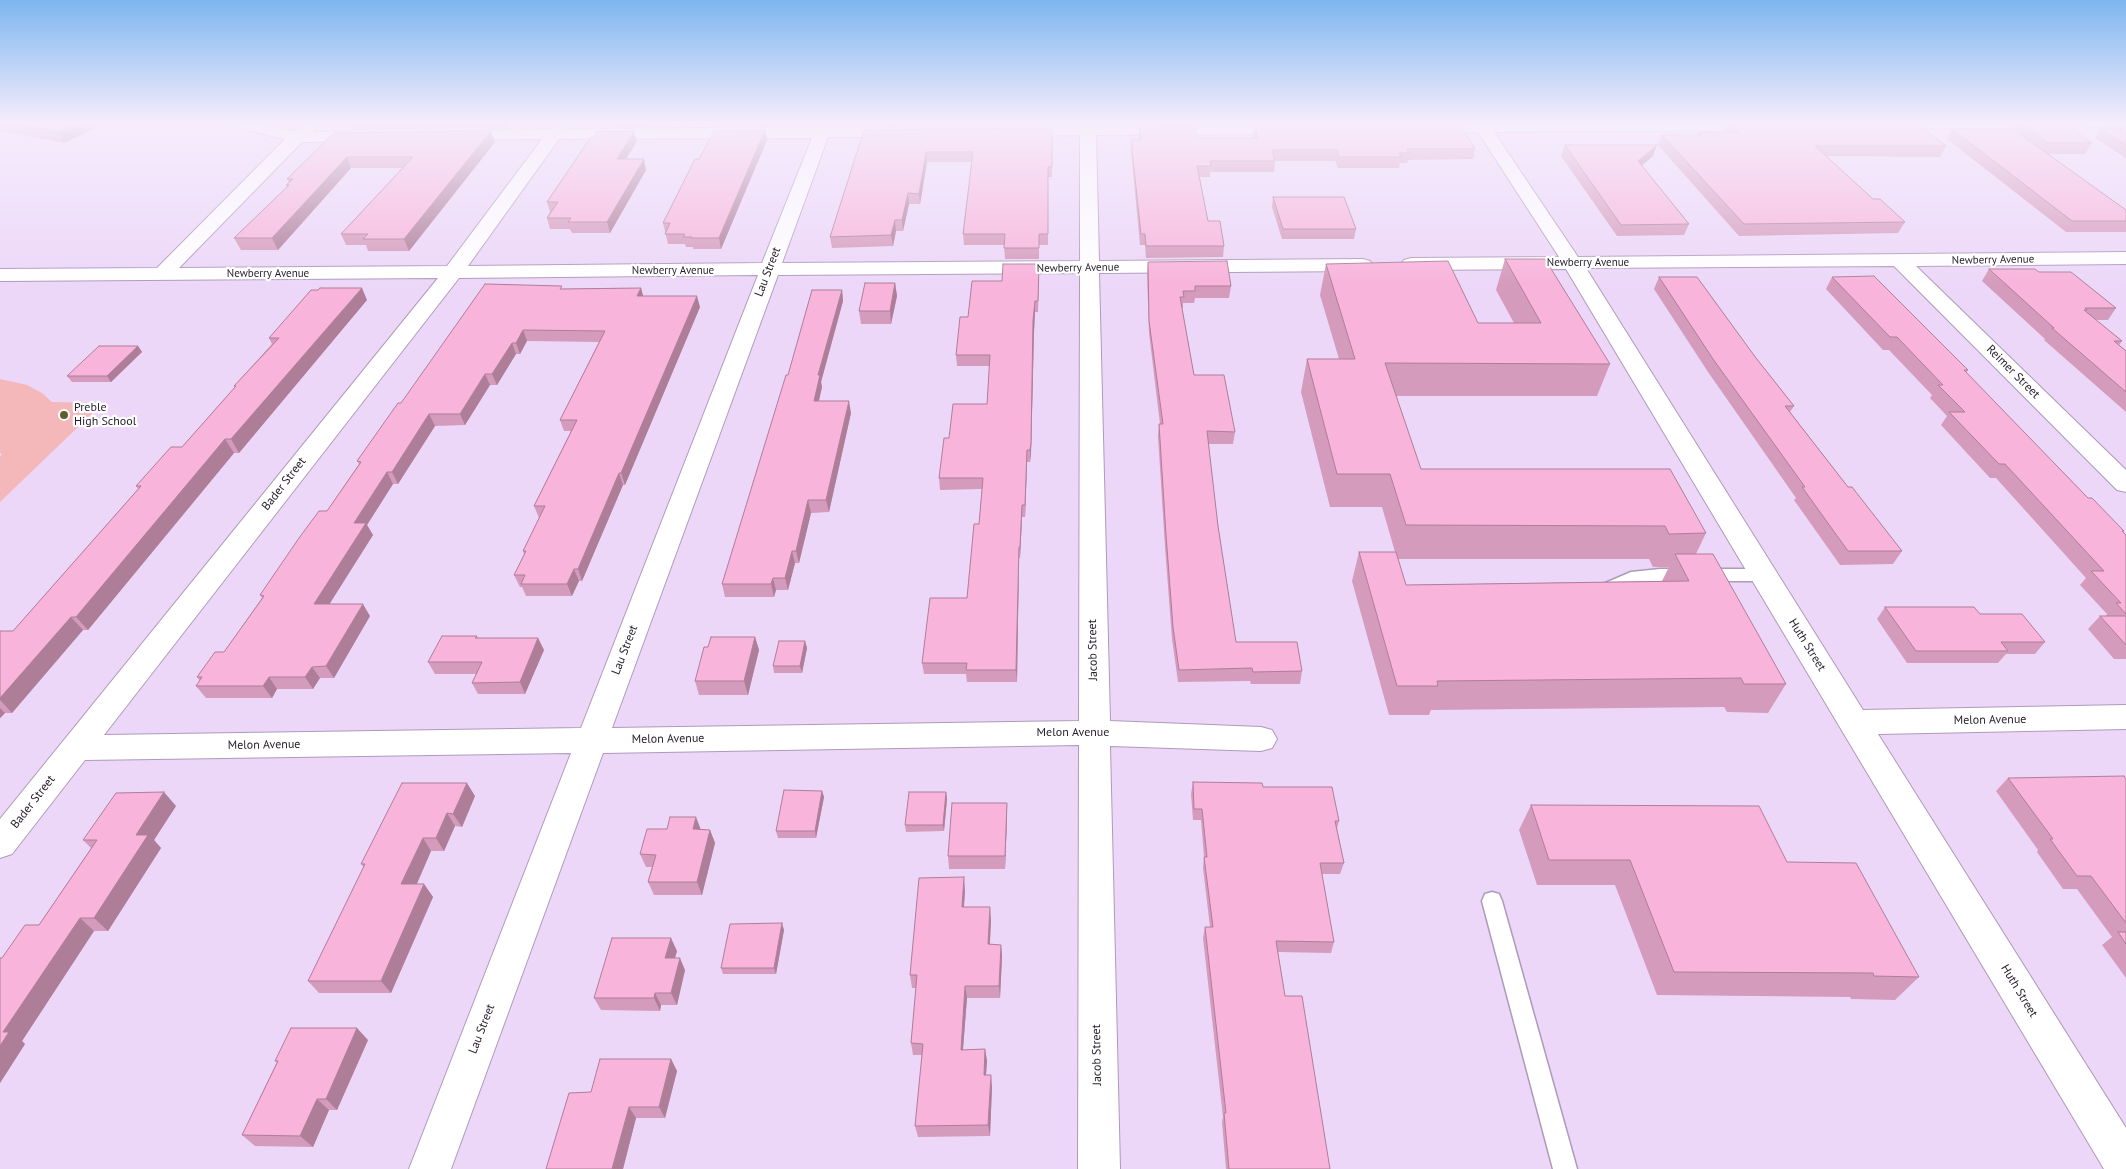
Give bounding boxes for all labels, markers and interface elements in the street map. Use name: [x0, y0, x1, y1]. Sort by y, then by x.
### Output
street label: Lau Street: [752, 245, 784, 299]
street label: Newberry Avenue: [1952, 253, 2034, 267]
street label: Newberry Avenue: [1547, 256, 1629, 270]
street label: Newberry Avenue: [1037, 261, 1119, 275]
street label: Newberry Avenue: [632, 264, 714, 278]
street label: Newberry Avenue: [227, 267, 309, 281]
street label: Reimer Street: [1983, 342, 2043, 402]
place label: Preble High School: [74, 401, 136, 429]
marker: Preble High School: [58, 409, 70, 421]
street label: Bader Street: [259, 455, 309, 513]
street label: Huth Street: [1785, 616, 1829, 674]
street label: Jacob Street: [1085, 619, 1101, 681]
street label: Lau Street: [609, 623, 641, 677]
street label: Melon Avenue: [1953, 712, 2027, 728]
street label: Melon Avenue: [1037, 726, 1109, 740]
street label: Melon Avenue: [631, 731, 705, 747]
street label: Melon Avenue: [227, 737, 301, 753]
street label: Bader Street: [8, 773, 58, 831]
street label: Huth Street: [1998, 962, 2040, 1020]
street label: Lau Street: [466, 1002, 498, 1056]
street label: Jacob Street: [1089, 1024, 1105, 1086]

